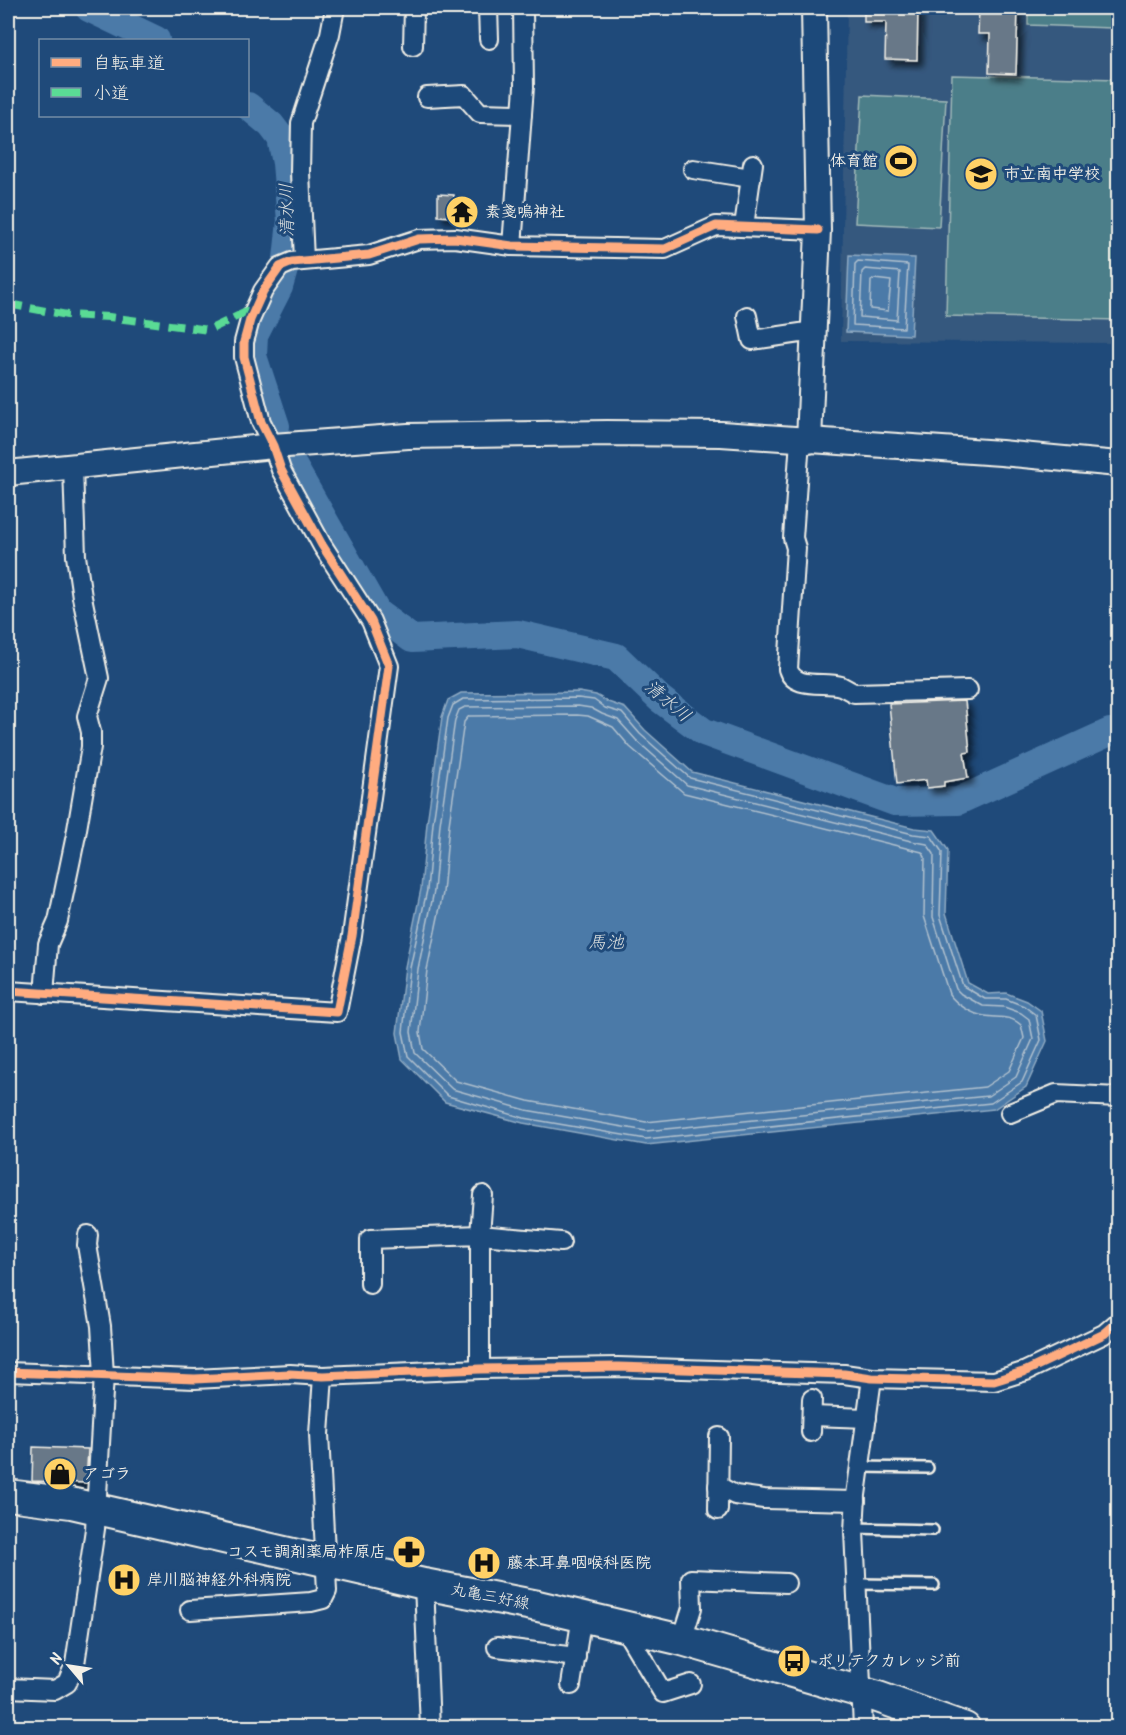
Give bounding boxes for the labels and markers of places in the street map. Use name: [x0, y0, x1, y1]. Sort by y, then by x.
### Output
sports icon: 体育館: [883, 143, 919, 179]
place label: 体育館: [830, 149, 878, 174]
school or university icon: 市立南中学校: [963, 156, 999, 192]
place label: 市立南中学校: [1004, 162, 1100, 187]
temple icon: 素戔嗚神社: [444, 194, 480, 230]
place label: 素戔嗚神社: [485, 200, 565, 225]
shop icon: アゴラ: [42, 1456, 78, 1492]
place label: アゴラ: [83, 1462, 131, 1487]
pharmacy icon: コスモ調剤薬局柞原店: [391, 1534, 427, 1570]
place label: コスモ調剤薬局柞原店: [227, 1540, 386, 1565]
hospital icon: 藤本耳鼻咽喉科医院: [466, 1545, 502, 1581]
place label: 藤本耳鼻咽喉科医院: [507, 1551, 651, 1576]
hospital icon: 岸川脳神経外科病院: [106, 1562, 142, 1598]
place label: 岸川脳神経外科病院: [147, 1568, 291, 1593]
bus stop icon: ポリテクカレッジ前: [776, 1643, 812, 1679]
place label: ポリテクカレッジ前: [817, 1649, 960, 1674]

